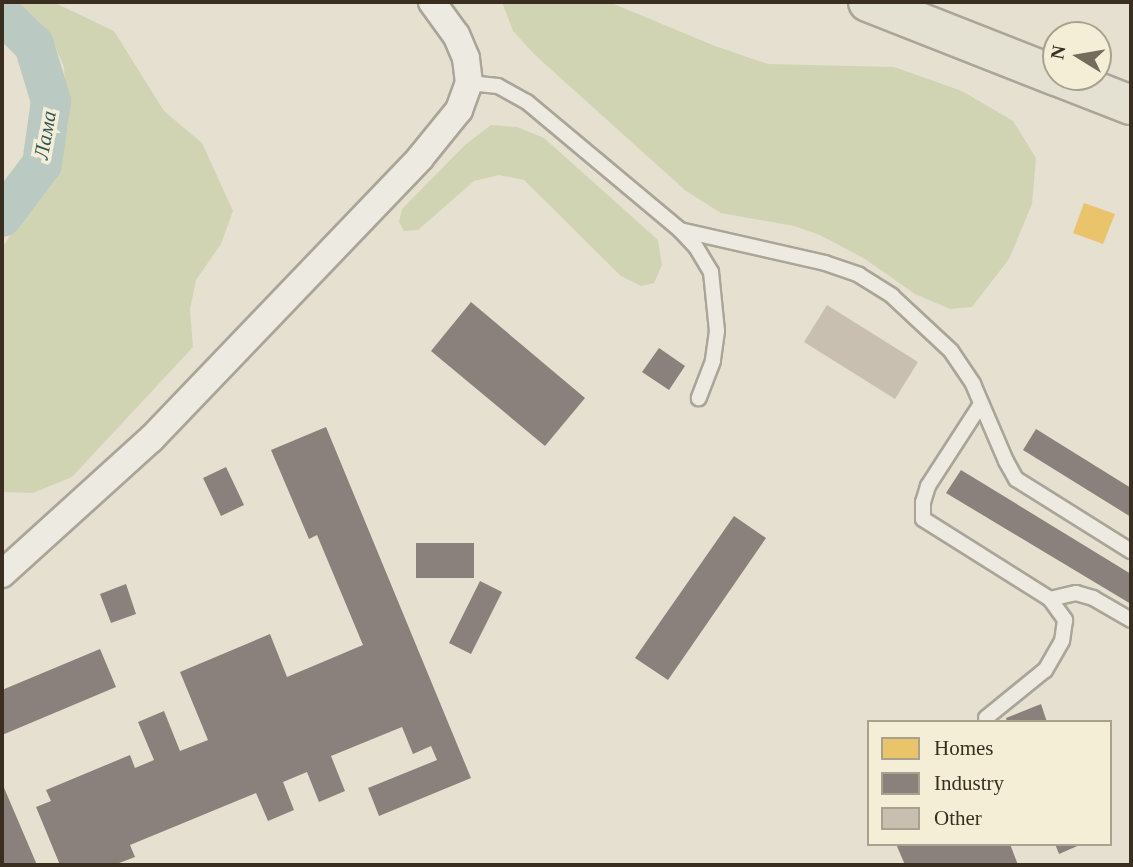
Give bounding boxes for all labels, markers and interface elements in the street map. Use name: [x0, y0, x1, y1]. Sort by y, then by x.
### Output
north arrow: [1042, 21, 1112, 91]
text: N: [1046, 44, 1069, 61]
water label: Лама: [28, 109, 62, 161]
legend: [867, 720, 1112, 846]
text: Homes: [934, 736, 994, 760]
text: Industry: [934, 771, 1004, 795]
text: Other: [934, 806, 982, 830]

